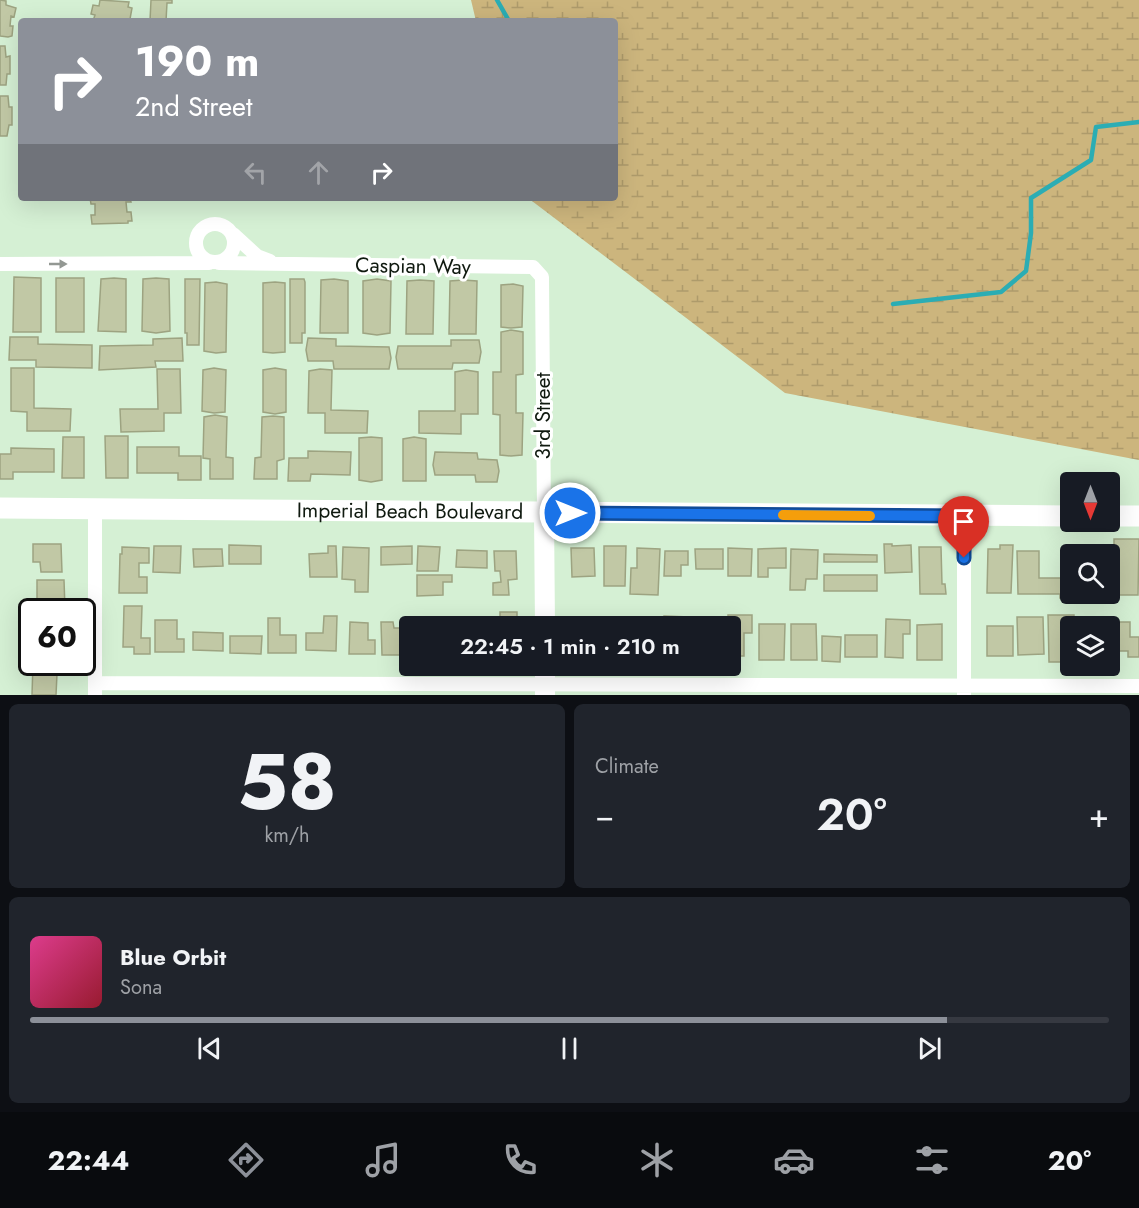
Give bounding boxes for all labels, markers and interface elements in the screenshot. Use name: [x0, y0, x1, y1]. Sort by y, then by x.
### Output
text: 190 m: [135, 31, 259, 92]
icon: right: [36, 42, 114, 120]
text: 2nd Street: [135, 87, 252, 126]
icon: left: [239, 156, 272, 189]
icon: ahead: [302, 156, 335, 189]
icon: right: [365, 156, 398, 189]
street label: Caspian Way: [355, 250, 472, 282]
one-way arrow: [49, 259, 68, 269]
street label: 3rd Street: [528, 372, 558, 460]
north arrow: [1060, 472, 1120, 532]
map controls: [1060, 472, 1120, 676]
position arrow: [538, 481, 602, 545]
street label: Imperial Beach Boulevard: [297, 495, 523, 527]
pin: [938, 496, 989, 558]
icon: arrive: [947, 505, 980, 538]
button: search: [1060, 544, 1120, 604]
speed limit sign: 60: [18, 598, 96, 676]
button: layers: [1060, 616, 1120, 676]
text: 22:45 · 1 min · 210 m: [460, 630, 680, 662]
text: 58: [237, 726, 337, 838]
text: Climate: [595, 752, 659, 781]
text: 20°: [816, 782, 887, 847]
text: −: [595, 792, 614, 839]
text: +: [1089, 792, 1109, 839]
text: km/h: [264, 821, 310, 850]
text: Blue Orbit: [120, 941, 226, 973]
text: Sona: [120, 973, 162, 1002]
icon: previous: [193, 1032, 226, 1065]
icon: pause: [553, 1032, 586, 1065]
icon: next: [913, 1032, 946, 1065]
icon: directions: [225, 1139, 267, 1181]
icon: music: [362, 1139, 404, 1181]
icon: phone: [499, 1139, 541, 1181]
icon: climate: [636, 1139, 678, 1181]
icon: car: [773, 1139, 815, 1181]
icon: filters: [911, 1139, 953, 1181]
text: 22:44: [48, 1141, 129, 1180]
text: 20°: [1048, 1141, 1091, 1180]

